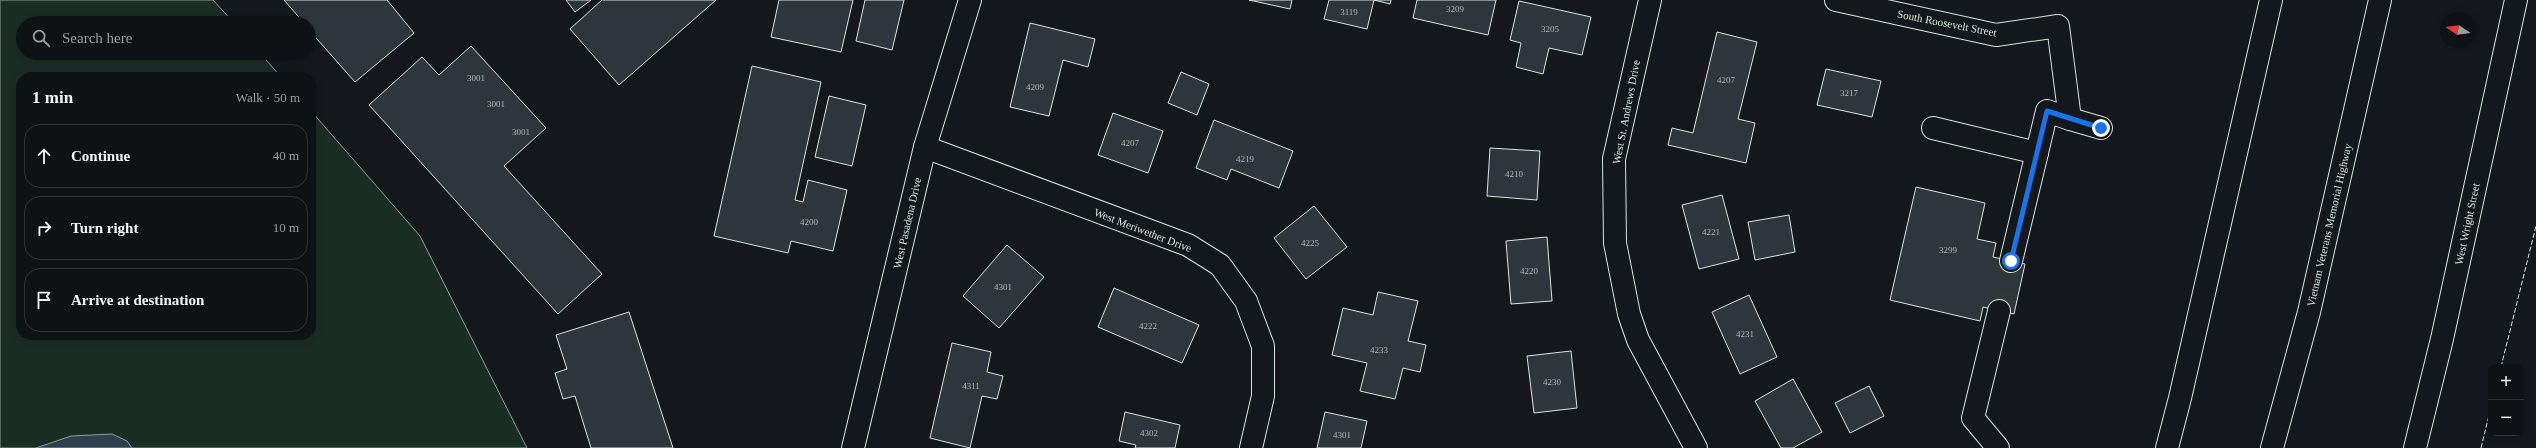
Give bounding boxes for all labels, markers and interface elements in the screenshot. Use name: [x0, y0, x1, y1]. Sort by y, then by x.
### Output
house number: 3209: [1446, 4, 1465, 14]
house number: 3119: [1340, 7, 1358, 17]
street label: South Roosevelt Street: [1896, 7, 1998, 39]
north arrow: [2440, 12, 2476, 48]
search box: [16, 16, 316, 60]
house number: 3205: [1541, 24, 1560, 34]
icon: search: [30, 27, 52, 49]
text: Search here: [62, 30, 132, 46]
street label: West St. Andrews Drive: [1610, 59, 1642, 165]
house number: 3001: [467, 73, 485, 83]
house number: 4207: [1717, 75, 1736, 85]
house number: 4209: [1026, 82, 1045, 92]
text: 1 min: [32, 88, 73, 107]
house number: 3217: [1840, 88, 1859, 98]
text: Walk · 50 m: [236, 90, 300, 105]
house number: 3001: [487, 99, 505, 109]
route end: [2092, 119, 2110, 137]
house number: 3001: [512, 127, 530, 137]
house number: 4207: [1121, 138, 1140, 148]
street label: Vietnam Veterans Memorial Highway: [2304, 142, 2354, 308]
icon: ahead: [33, 145, 55, 167]
text: Continue: [71, 148, 130, 164]
text: 40 m: [273, 148, 299, 163]
house number: 4219: [1236, 154, 1255, 164]
house number: 4210: [1505, 169, 1524, 179]
street label: West Pasadena Drive: [891, 176, 923, 270]
street label: West Wright Street: [2452, 182, 2482, 266]
street label: West Meriwether Drive: [1093, 206, 1194, 254]
icon: right: [33, 217, 55, 239]
house number: 4200: [800, 217, 819, 227]
text: Turn right: [71, 220, 138, 236]
text: 10 m: [273, 220, 299, 235]
house number: 4221: [1702, 227, 1720, 237]
house number: 4225: [1301, 238, 1320, 248]
house number: 3299: [1939, 245, 1958, 255]
route start: [2002, 252, 2020, 270]
house number: 4220: [1520, 266, 1539, 276]
house number: 4301: [994, 282, 1012, 292]
icon: arrive: [33, 289, 55, 311]
text: Arrive at destination: [71, 292, 204, 308]
house number: 4222: [1139, 321, 1157, 331]
house number: 4231: [1736, 329, 1754, 339]
house number: 4233: [1370, 345, 1389, 355]
map controls: [2488, 364, 2524, 436]
button: +: [2488, 364, 2524, 400]
house number: 4230: [1543, 377, 1562, 387]
house number: 4311: [962, 381, 980, 391]
button: −: [2488, 400, 2524, 436]
house number: 4302: [1140, 428, 1158, 438]
house number: 4301: [1333, 430, 1351, 440]

